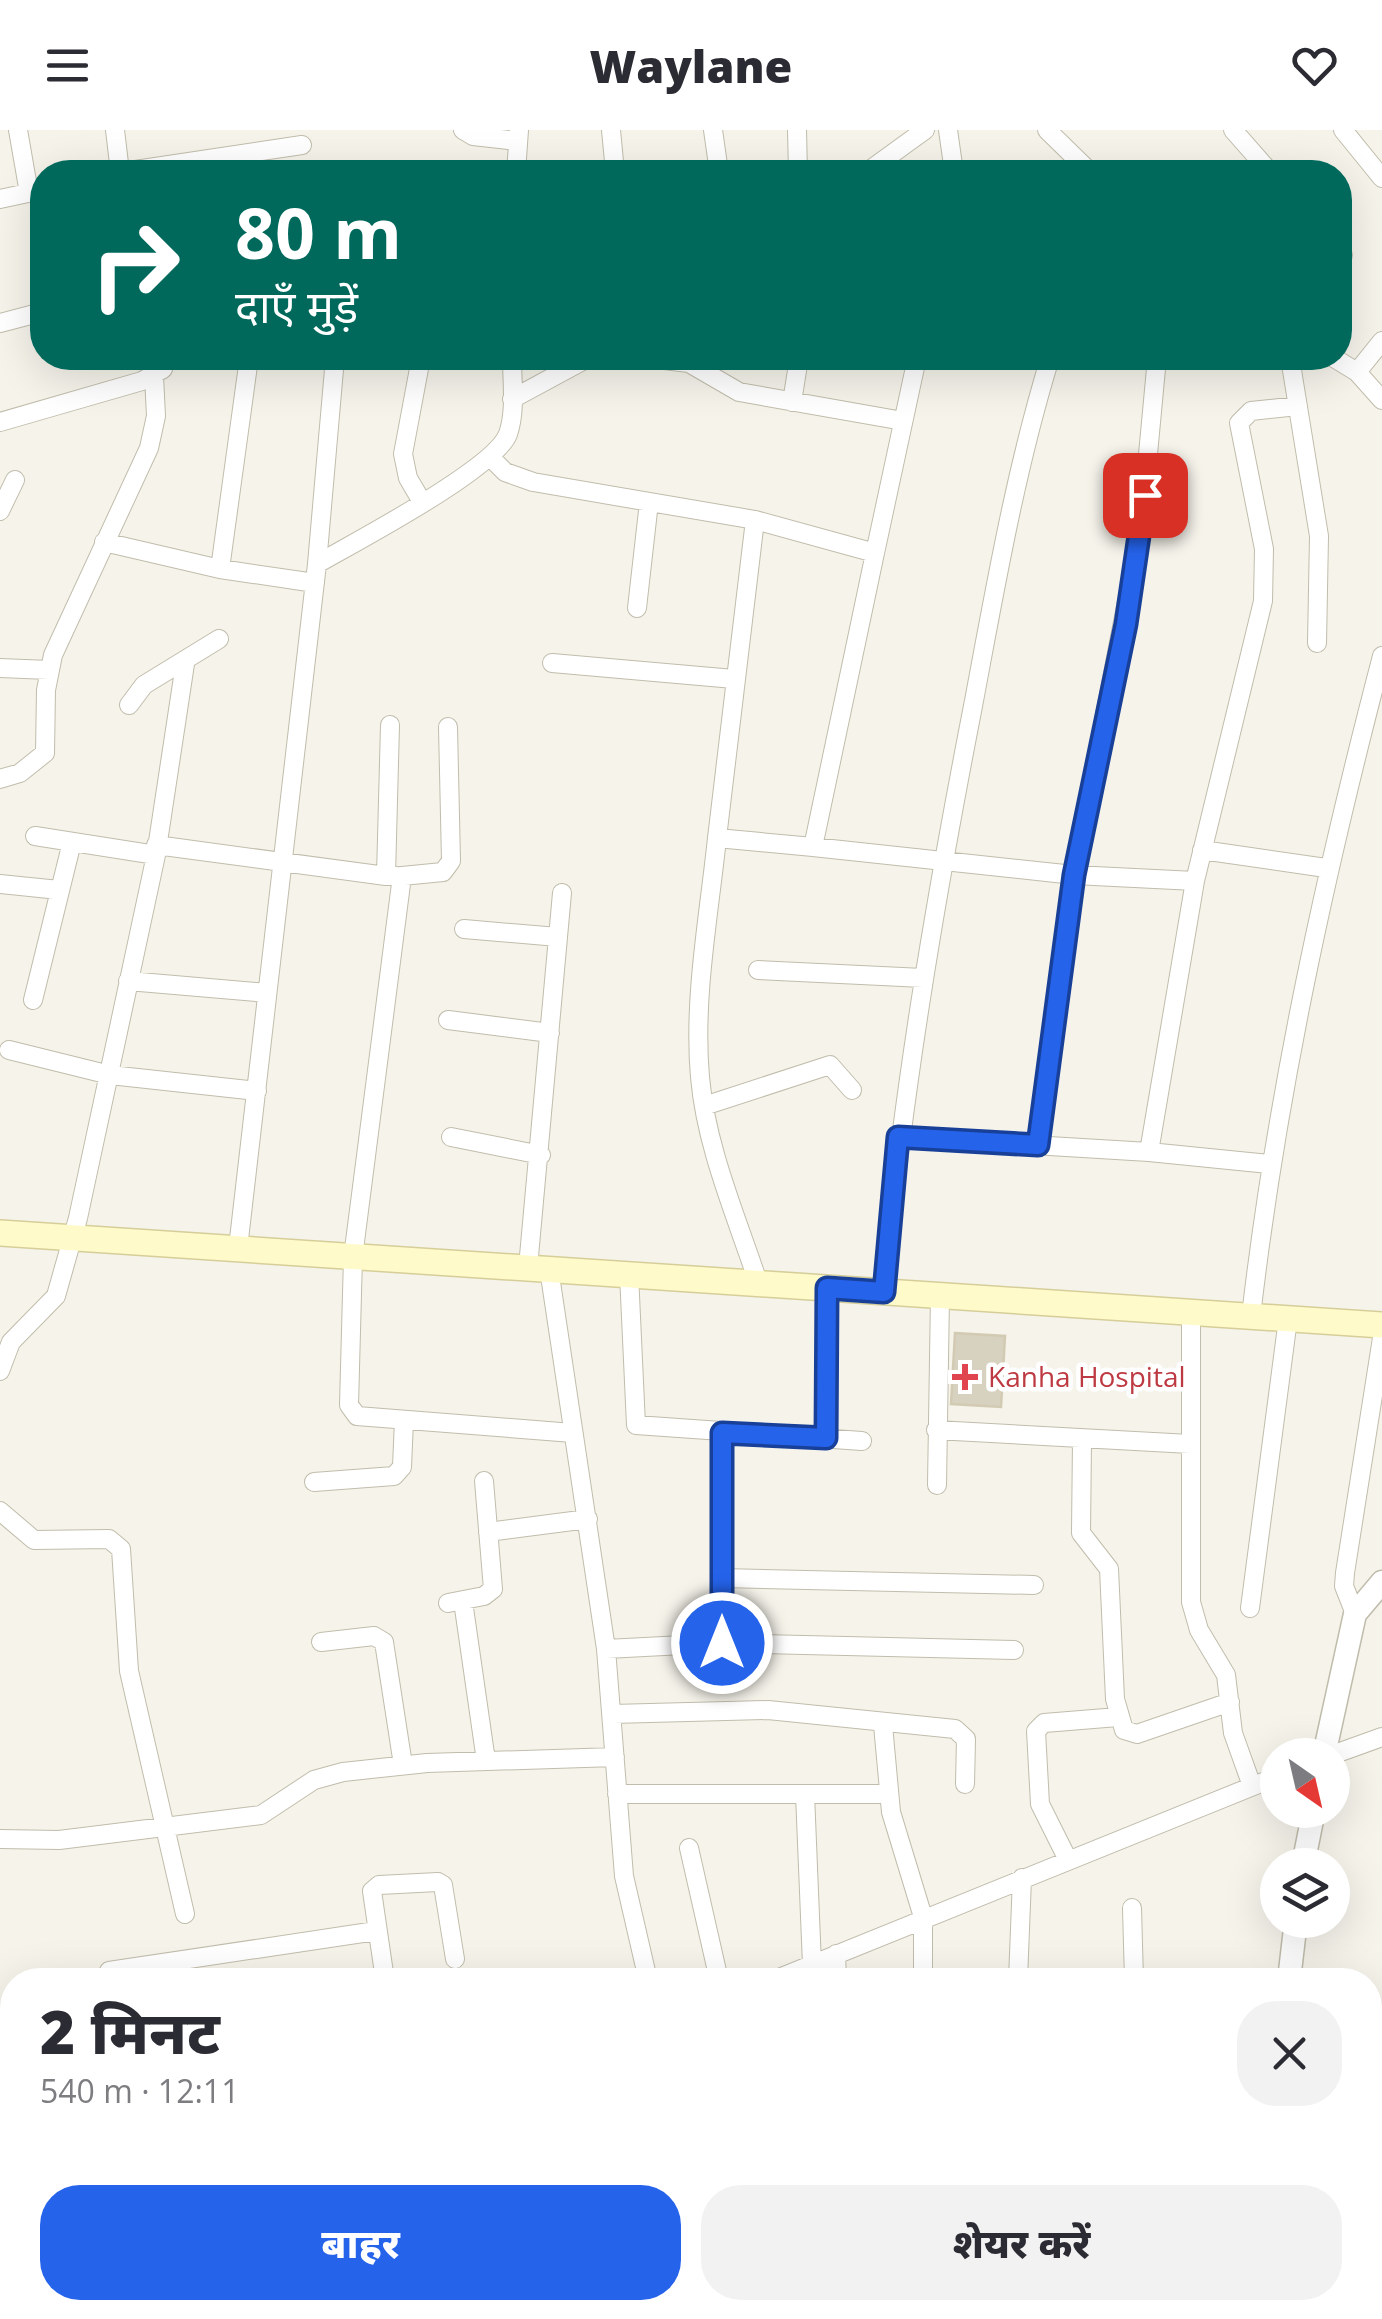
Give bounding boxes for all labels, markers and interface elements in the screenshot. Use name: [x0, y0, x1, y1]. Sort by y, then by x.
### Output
text: Waylane: [590, 35, 792, 96]
icon: menu: [40, 38, 95, 93]
icon: heart: [1287, 38, 1342, 93]
text: 80 m: [235, 184, 402, 280]
icon: right: [70, 200, 200, 330]
text: दाएँ मुड़ें: [235, 275, 358, 336]
pin: [1103, 453, 1188, 538]
icon: arrive: [1118, 468, 1173, 523]
place label: Kanha Hospital: [988, 1357, 1186, 1395]
marker: Kanha Hospital: [952, 1364, 978, 1390]
position arrow: [670, 1591, 774, 1695]
north arrow: [1260, 1738, 1350, 1828]
map controls: [1260, 1738, 1350, 1938]
button: layers: [1260, 1848, 1350, 1938]
text: 2 मिनट: [40, 1990, 220, 2072]
button: close: [1237, 2001, 1342, 2106]
text: 540 m · 12:11: [40, 2069, 239, 2112]
button: बाहर: [40, 2185, 681, 2300]
button: शेयर करें: [701, 2185, 1342, 2300]

